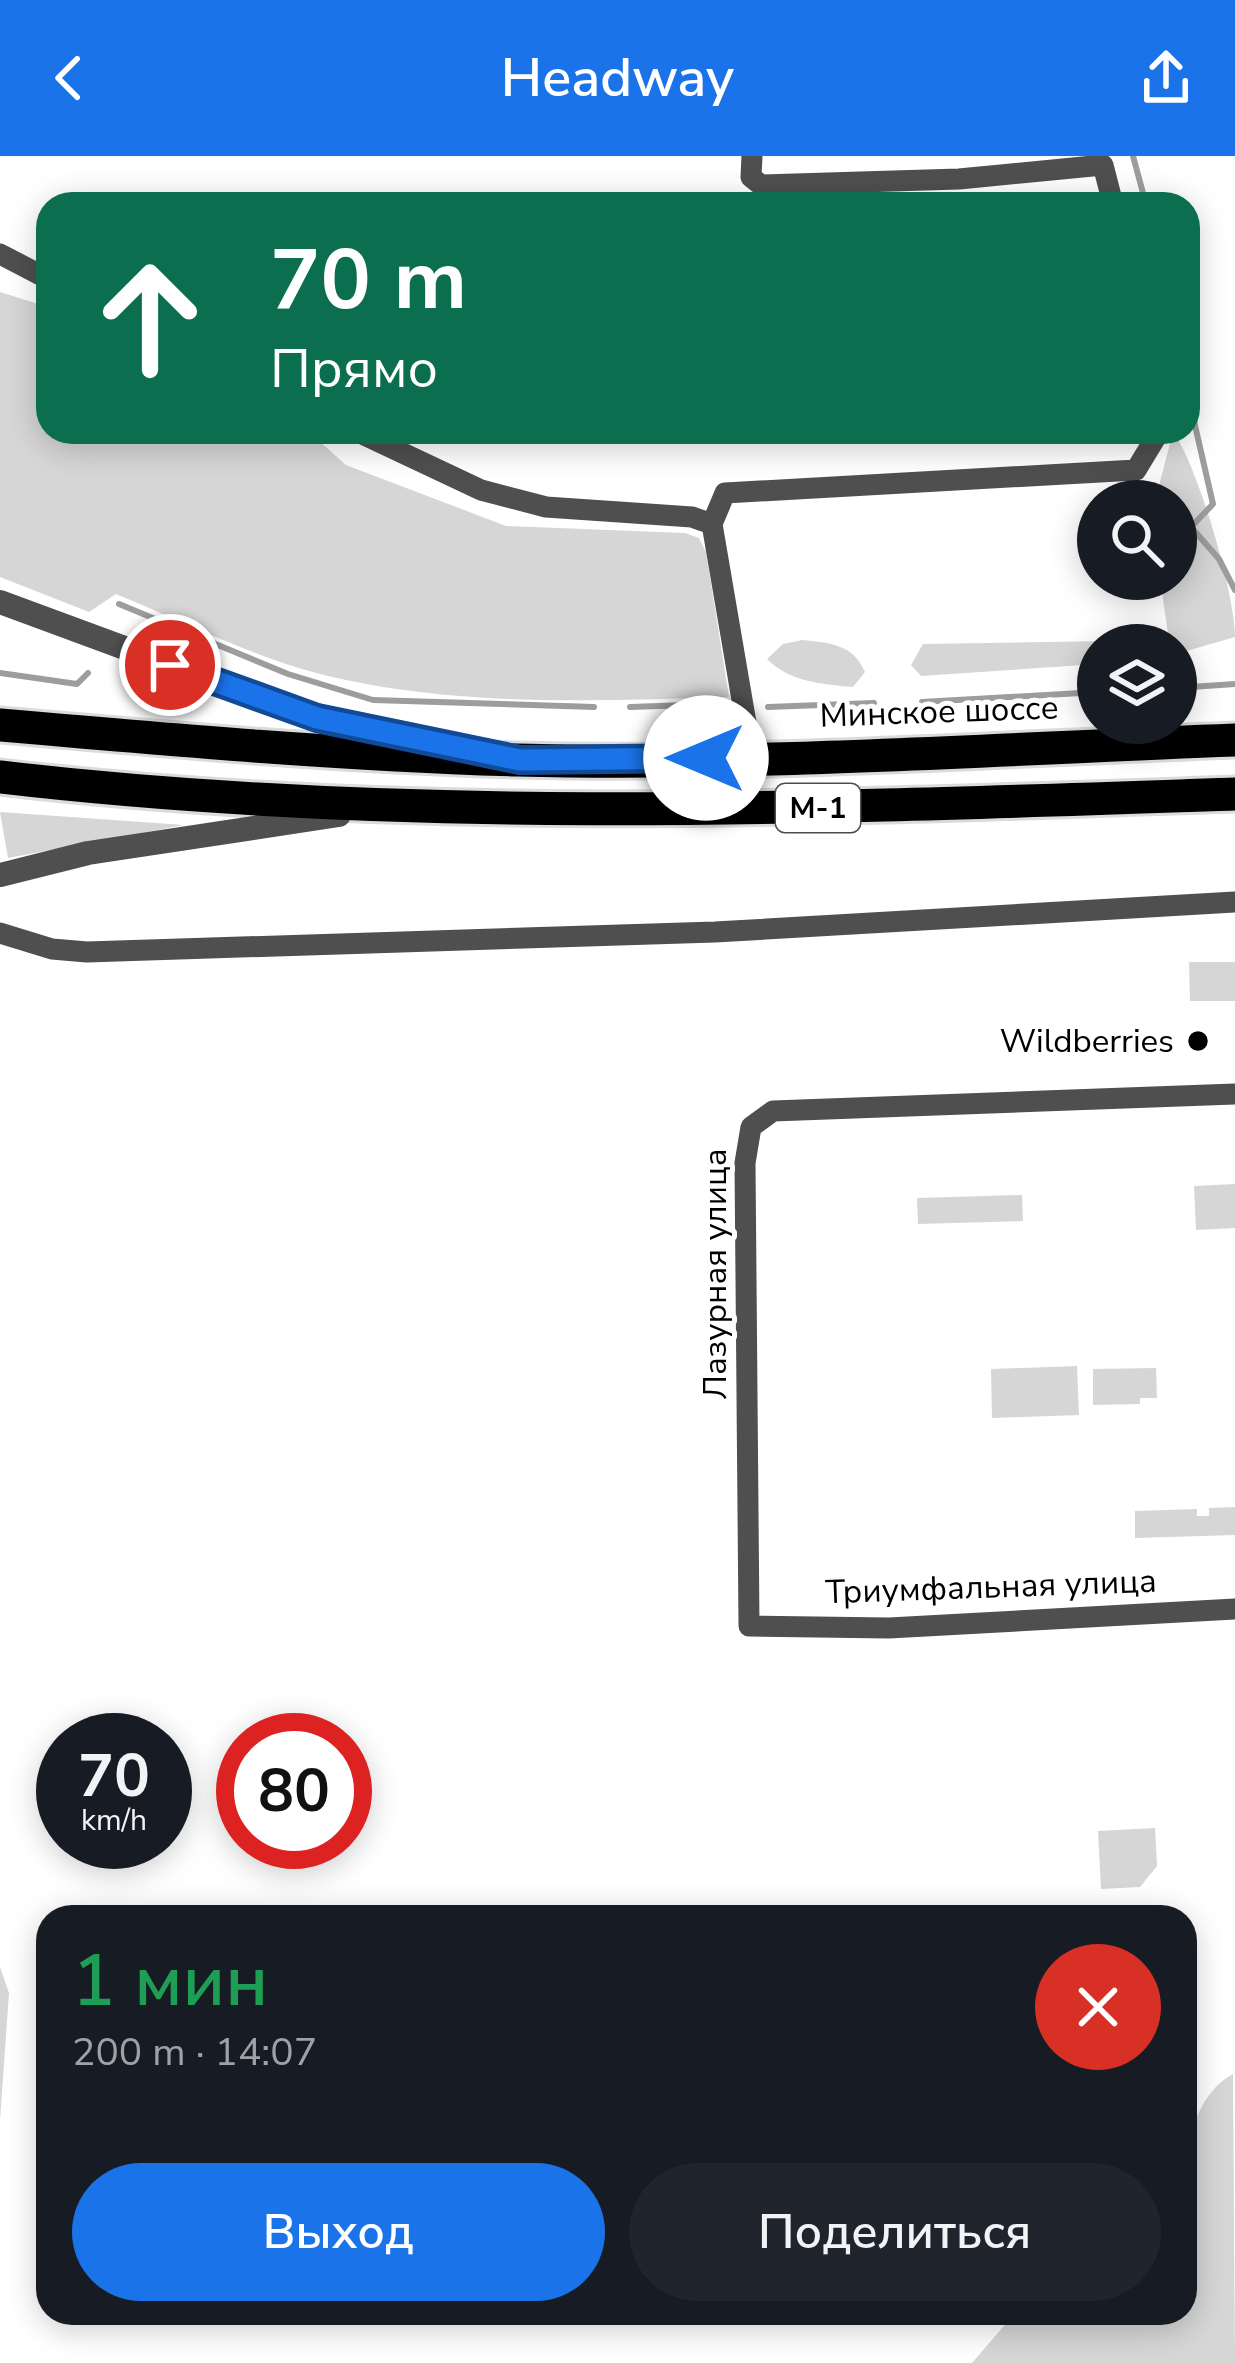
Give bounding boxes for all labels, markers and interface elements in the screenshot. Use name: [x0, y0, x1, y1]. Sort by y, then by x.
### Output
text: Headway: [501, 41, 734, 115]
icon: back: [36, 45, 102, 111]
icon: share: [1133, 45, 1199, 111]
text: 70 m: [270, 223, 467, 338]
icon: ahead: [72, 240, 228, 396]
text: Прямо: [270, 332, 438, 406]
map controls: [1077, 480, 1197, 744]
button: search: [1077, 480, 1197, 600]
pin: [119, 614, 221, 716]
button: layers: [1077, 624, 1197, 744]
icon: arrive: [137, 632, 203, 698]
street label: Минское шоссе: [819, 685, 1059, 739]
position arrow: [643, 695, 769, 821]
road number: М-1: [776, 784, 860, 832]
place label: Wildberries: [1000, 1019, 1174, 1064]
marker: Wildberries: [1185, 1028, 1211, 1054]
street label: Лазурная улица: [693, 1149, 738, 1399]
street label: Триумфальная улица: [825, 1559, 1157, 1615]
speed limit sign: 80: [216, 1713, 372, 1869]
text: 70: [78, 1735, 150, 1817]
text: km/h: [81, 1800, 147, 1841]
text: 1 мин: [72, 1932, 268, 2030]
button: close: [1035, 1944, 1161, 2070]
text: 200 m · 14:07: [72, 2026, 317, 2079]
button: Выход: [72, 2163, 605, 2301]
button: Поделиться: [629, 2163, 1161, 2301]

